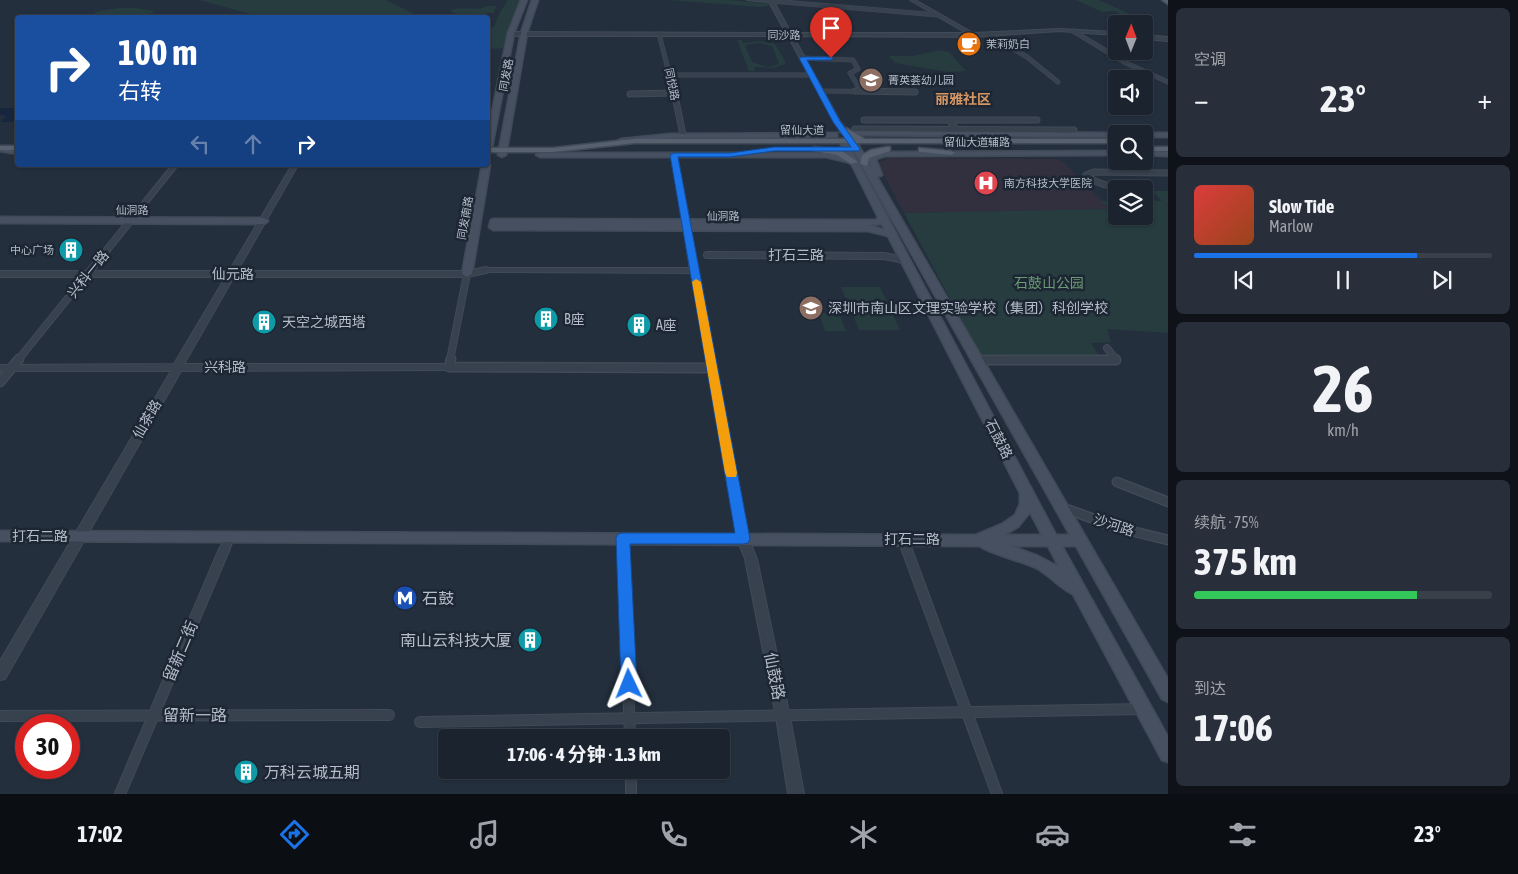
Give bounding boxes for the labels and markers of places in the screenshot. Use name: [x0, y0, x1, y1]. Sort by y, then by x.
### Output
pin: [810, 7, 852, 58]
cafe icon: 茉莉奶白: [956, 31, 982, 57]
place label: 茉莉奶白: [986, 38, 1030, 50]
school or university icon: 菁英荟幼儿园: [858, 67, 884, 93]
place label: 菁英荟幼儿园: [888, 74, 954, 86]
hospital icon: 南方科技大学医院: [973, 170, 999, 196]
place label: 南方科技大学医院: [1004, 177, 1092, 189]
building icon: 中心广场: [58, 237, 84, 263]
place label: 中心广场: [10, 244, 54, 256]
school or university icon: 深圳市南山区文理实验学校（集团）科创学校: [798, 295, 824, 321]
place label: 深圳市南山区文理实验学校（集团）科创学校: [828, 300, 1108, 316]
building icon: B座: [533, 306, 559, 332]
building icon: 天空之城西塔: [251, 309, 277, 335]
place label: B座: [564, 311, 585, 327]
building icon: A座: [626, 312, 652, 338]
place label: 天空之城西塔: [282, 314, 366, 330]
place label: A座: [656, 317, 677, 333]
metro station icon: 石鼓: [392, 585, 418, 611]
place label: 石鼓: [422, 589, 454, 607]
building icon: 南山云科技大厦: [517, 627, 543, 653]
place label: 南山云科技大厦: [400, 631, 512, 649]
building icon: 万科云城五期: [233, 759, 259, 785]
place label: 万科云城五期: [264, 763, 360, 781]

